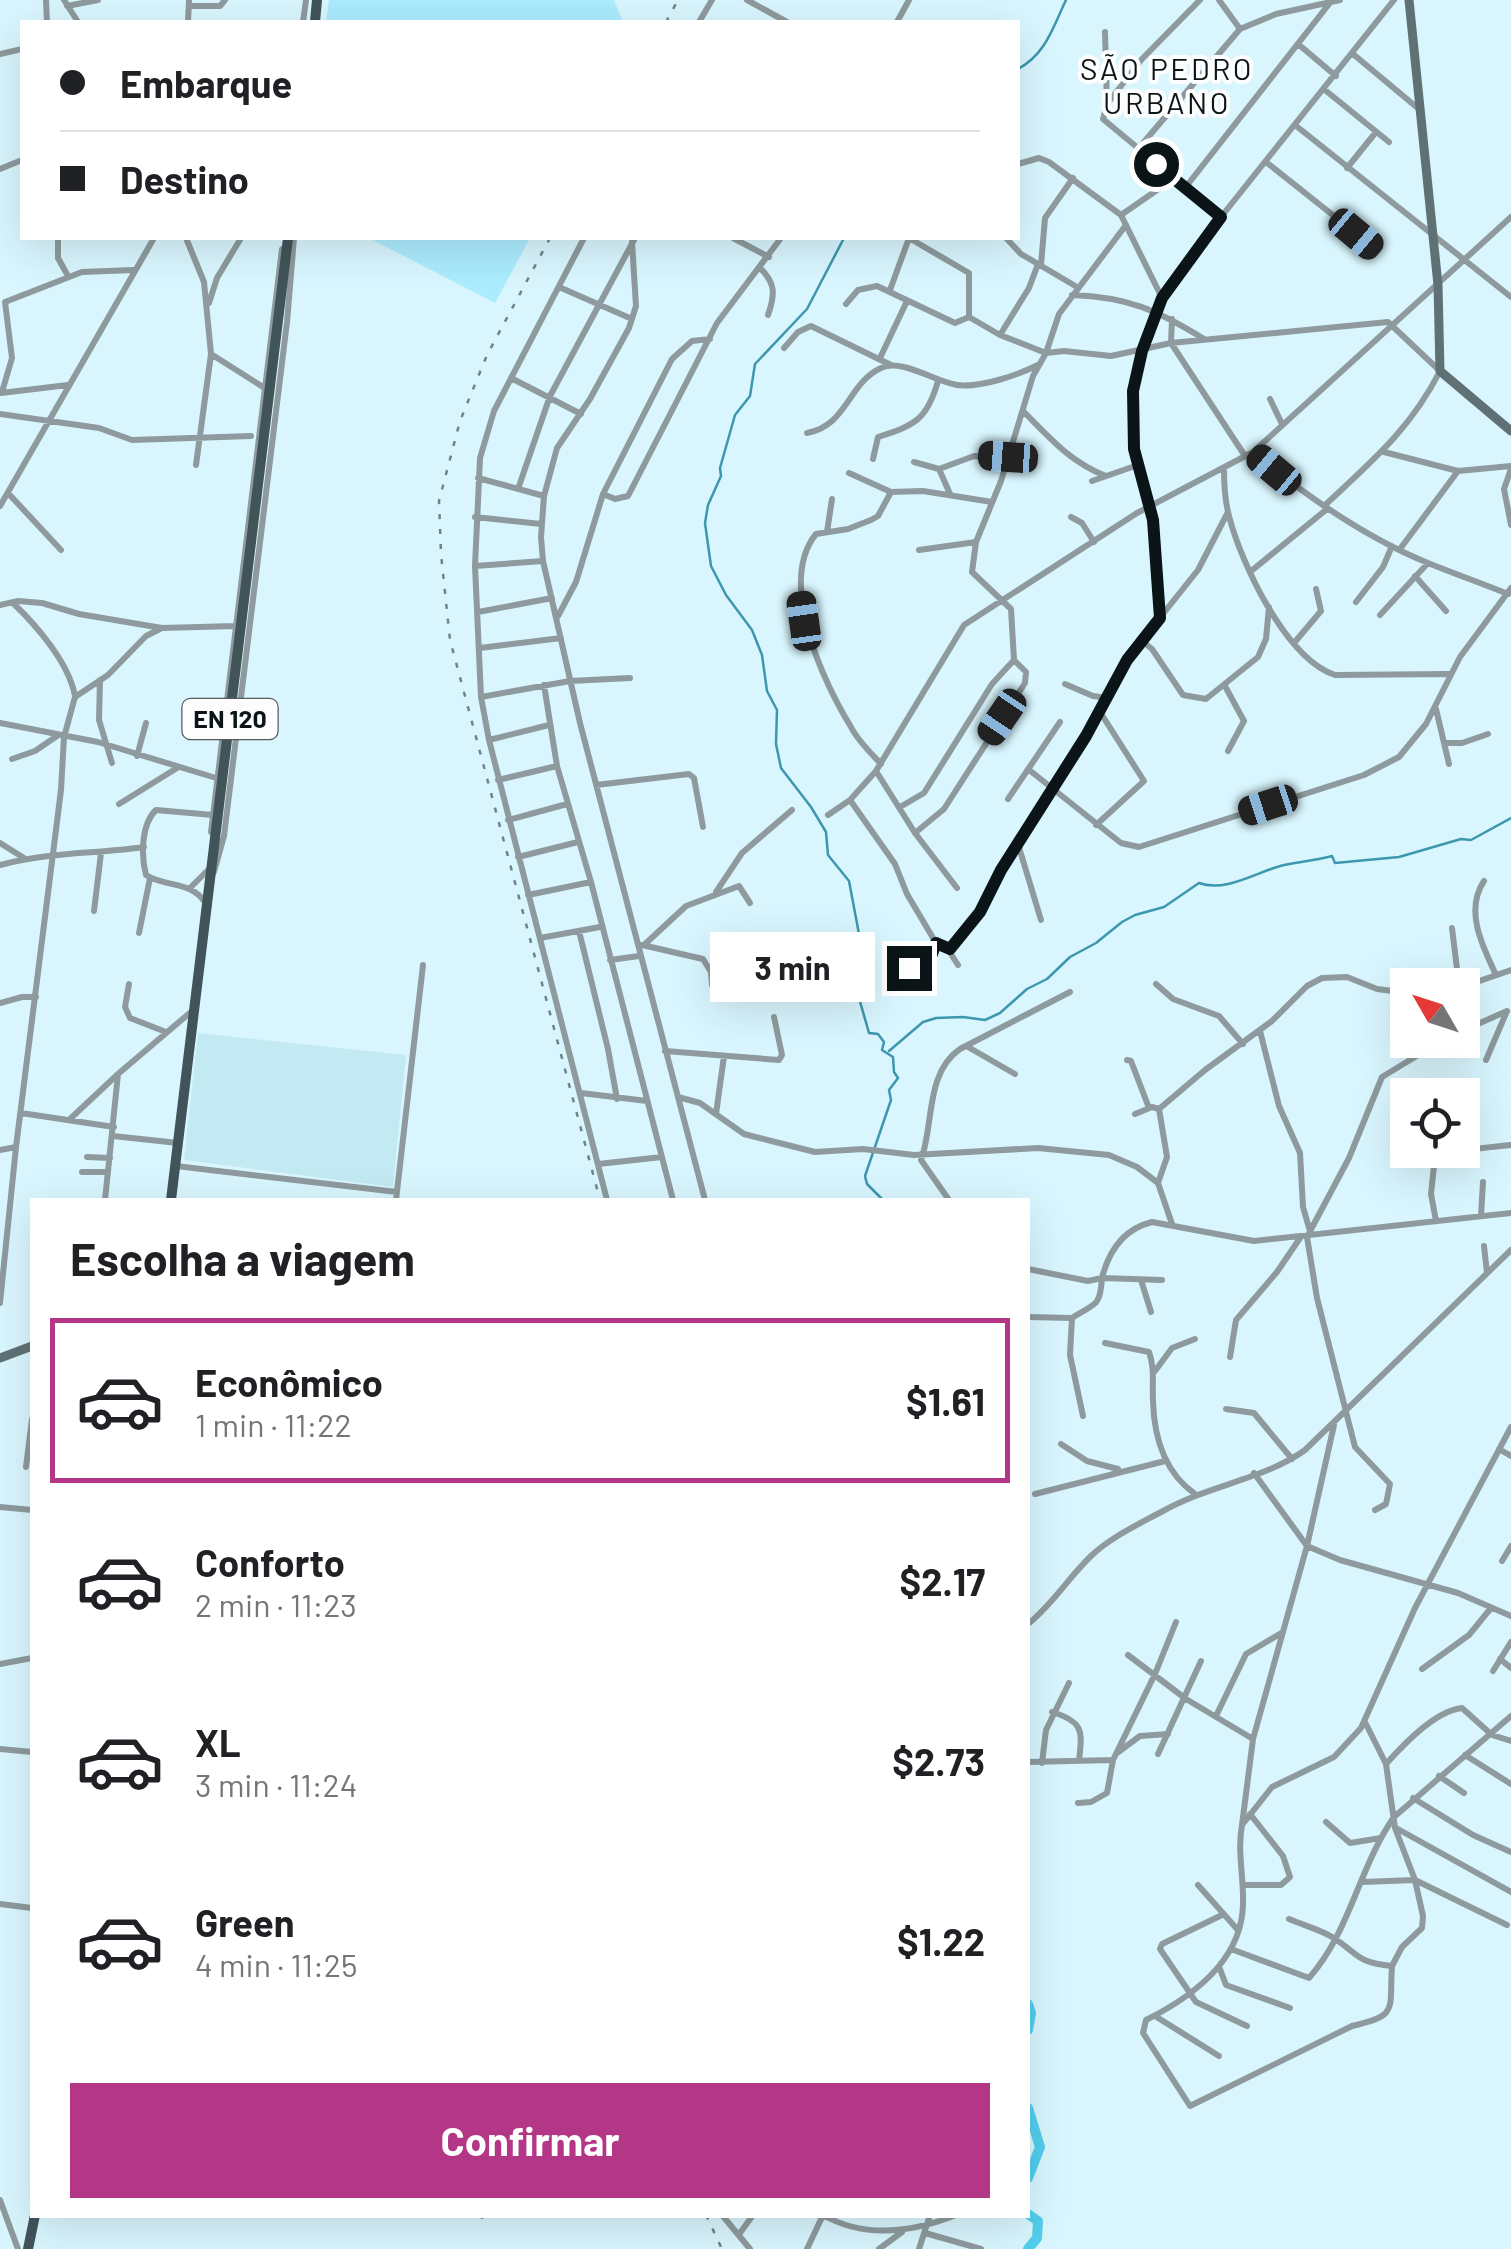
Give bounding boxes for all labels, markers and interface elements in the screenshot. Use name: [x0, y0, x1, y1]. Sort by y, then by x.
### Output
district label: SÃO PEDRO URBANO: [1080, 50, 1254, 120]
text: Embarque: [120, 60, 292, 106]
route start: [1134, 142, 1179, 187]
text: Destino: [120, 156, 249, 202]
car: [1323, 203, 1389, 265]
car: [1241, 439, 1307, 501]
car: [977, 440, 1039, 474]
car: [785, 589, 823, 653]
car: [973, 684, 1031, 750]
road number: EN 120: [182, 699, 278, 739]
car: [1235, 781, 1301, 829]
callout: 3 min: [709, 933, 874, 1003]
route end: [887, 946, 932, 991]
text: 3 min: [754, 948, 831, 986]
north arrow: [1390, 968, 1480, 1058]
map controls: [1390, 968, 1480, 1168]
button: locate: [1390, 1078, 1480, 1168]
text: Escolha a viagem: [70, 1231, 415, 1285]
icon: car: [75, 1356, 165, 1446]
text: Econômico: [195, 1359, 383, 1405]
text: $1.61: [906, 1378, 985, 1424]
text: 1 min · 11:22: [195, 1405, 352, 1443]
icon: car: [75, 1536, 165, 1626]
text: Conforto: [195, 1539, 345, 1585]
text: $2.17: [899, 1558, 985, 1604]
text: 2 min · 11:23: [195, 1585, 357, 1623]
icon: car: [75, 1716, 165, 1806]
text: XL: [195, 1719, 241, 1765]
text: $2.73: [892, 1738, 985, 1784]
text: 3 min · 11:24: [195, 1765, 357, 1803]
icon: car: [75, 1896, 165, 1986]
text: Green: [195, 1899, 295, 1945]
text: $1.22: [897, 1918, 985, 1964]
text: 4 min · 11:25: [195, 1945, 357, 1983]
button: Confirmar: [70, 2083, 990, 2198]

